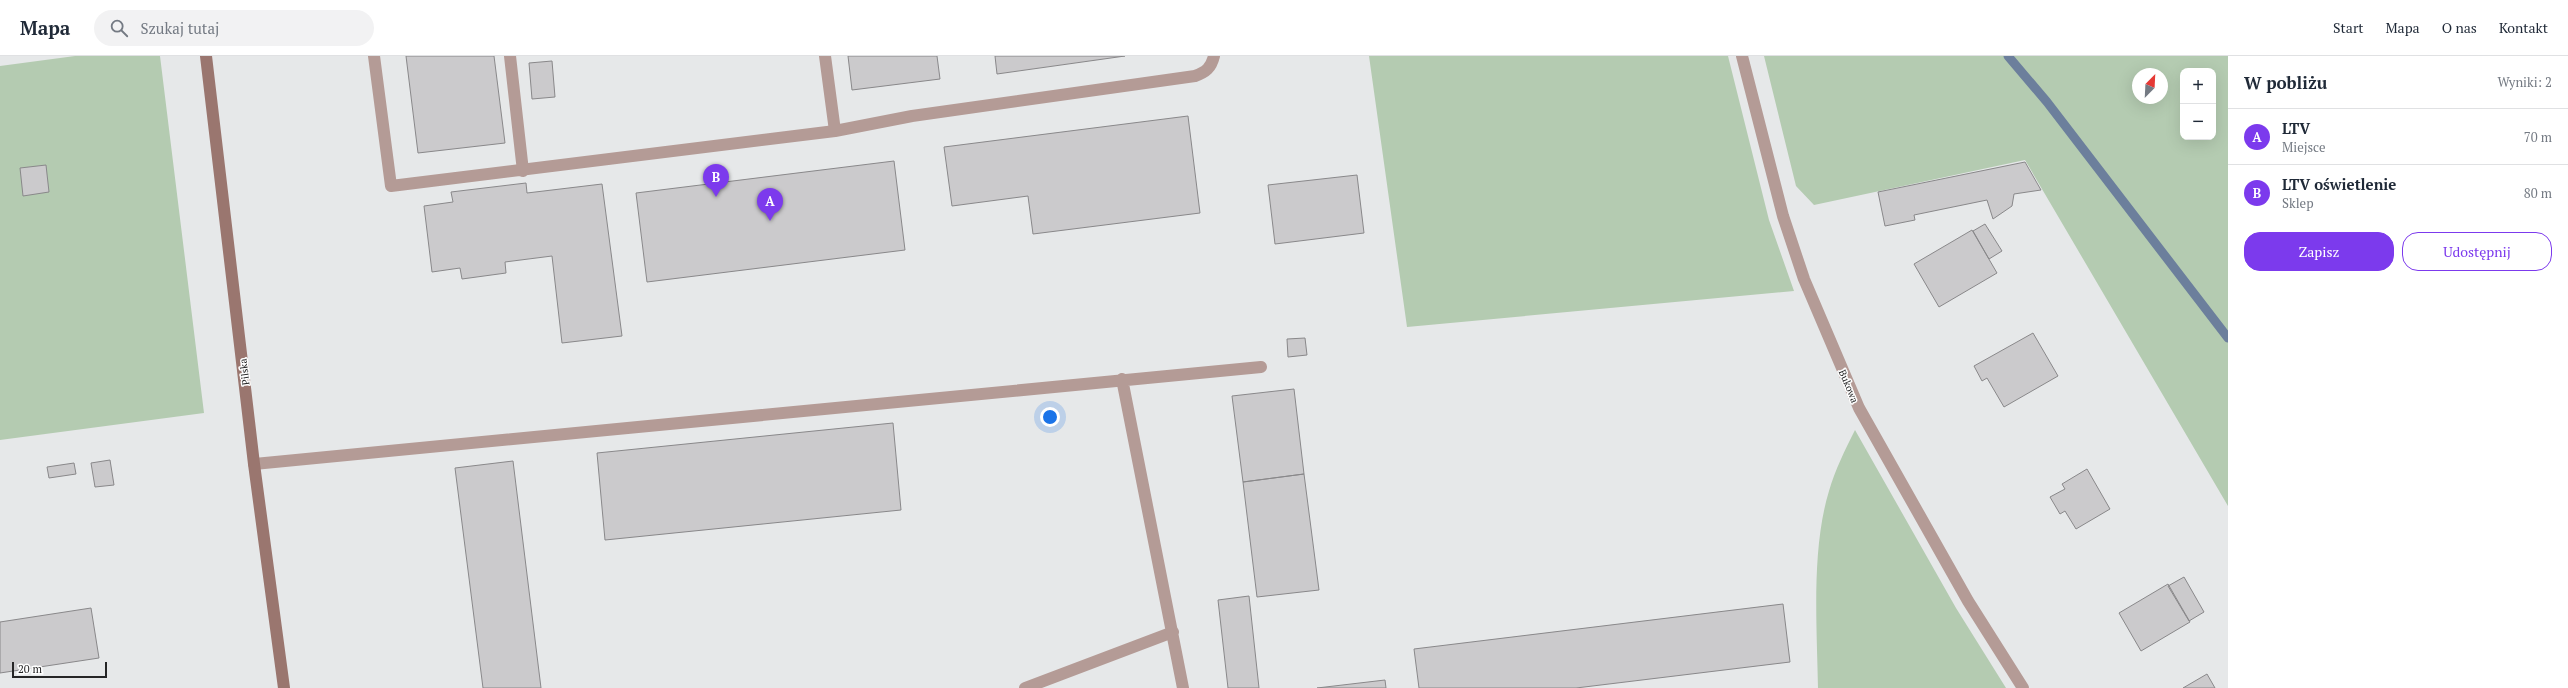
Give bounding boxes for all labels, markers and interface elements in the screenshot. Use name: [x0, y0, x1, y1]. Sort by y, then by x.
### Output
search box: [94, 10, 374, 46]
text: Mapa: [20, 15, 70, 40]
icon: search: [108, 17, 130, 39]
text: Szukaj tutaj: [140, 18, 219, 38]
text: Start: [2333, 18, 2363, 37]
text: Mapa: [2385, 18, 2420, 37]
text: O nas: [2442, 18, 2477, 37]
text: Kontakt: [2499, 18, 2548, 37]
north arrow: [2132, 68, 2168, 104]
map controls: [2180, 68, 2216, 140]
button: +: [2180, 68, 2216, 104]
text: W pobliżu: [2244, 71, 2327, 94]
text: Wyniki: 2: [2497, 73, 2552, 91]
button: −: [2180, 104, 2216, 140]
text: LTV: [2282, 118, 2310, 138]
text: A: [2252, 128, 2262, 146]
text: 70 m: [2524, 128, 2552, 146]
text: Miejsce: [2282, 138, 2325, 156]
pin: B: [703, 164, 729, 197]
text: LTV oświetlenie: [2282, 174, 2396, 194]
text: B: [2253, 184, 2261, 202]
text: 80 m: [2524, 184, 2552, 202]
pin: A: [757, 188, 783, 221]
text: Sklep: [2282, 194, 2314, 212]
button: Zapisz: [2244, 232, 2394, 271]
button: Udostępnij: [2402, 232, 2552, 271]
street label: Pilska: [236, 358, 253, 386]
street label: Bukowa: [1836, 368, 1861, 405]
your location: [1040, 407, 1060, 427]
scale bar: [12, 660, 107, 679]
text: 20 m: [18, 662, 42, 676]

